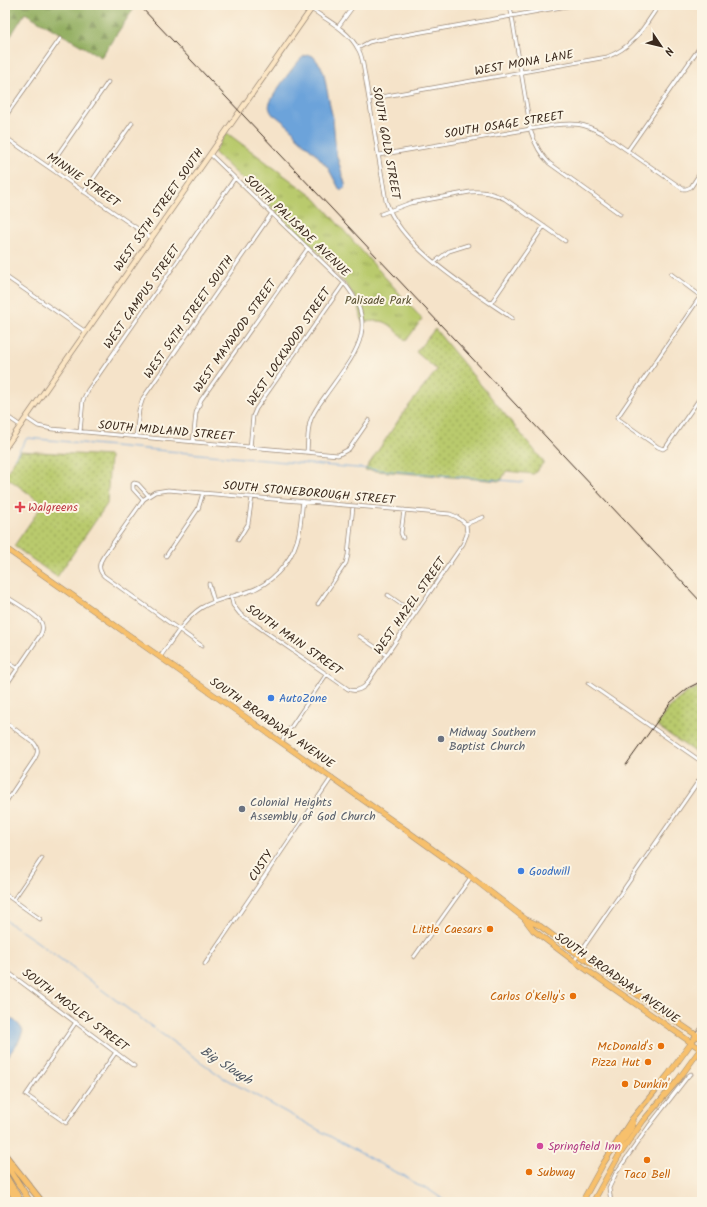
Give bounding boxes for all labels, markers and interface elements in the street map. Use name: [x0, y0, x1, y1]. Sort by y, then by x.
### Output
north arrow: [641, 26, 681, 66]
text: N: [659, 43, 678, 59]
street label: WEST MONA LANE: [473, 45, 576, 81]
street label: SOUTH GOLD STREET: [367, 85, 406, 202]
street label: SOUTH OSAGE STREET: [443, 106, 567, 144]
street label: WEST 55TH STREET SOUTH: [109, 145, 209, 275]
street label: MINNIE STREET: [43, 148, 125, 213]
street label: SOUTH PALISADE AVENUE: [240, 170, 355, 282]
street label: WEST CAMPUS STREET: [99, 240, 186, 353]
street label: WEST 54TH STREET SOUTH: [139, 251, 239, 383]
street label: WEST MAYWOOD STREET: [189, 274, 282, 397]
street label: WEST LOCKWOOD STREET: [242, 283, 337, 410]
park label: Palisade Park: [345, 291, 412, 310]
street label: SOUTH MIDLAND STREET: [97, 416, 236, 447]
street label: SOUTH STONEBOROUGH STREET: [222, 476, 397, 510]
place label: Walgreens: [28, 498, 78, 517]
marker: Walgreens: [15, 502, 25, 512]
street label: WEST HAZEL STREET: [369, 552, 452, 659]
street label: SOUTH MAIN STREET: [242, 600, 347, 681]
street label: SOUTH BROADWAY AVENUE: [206, 673, 339, 774]
place label: AutoZone: [279, 689, 327, 708]
marker: AutoZone: [266, 693, 276, 703]
place label: Midway Southern Baptist Church: [449, 723, 536, 756]
marker: Midway Southern Baptist Church: [436, 734, 446, 744]
place label: Colonial Heights Assembly of God Church: [250, 793, 376, 826]
marker: Colonial Heights Assembly of God Church: [237, 804, 247, 814]
street label: CUSTY: [244, 846, 279, 885]
place label: Goodwill: [529, 862, 570, 881]
marker: Goodwill: [516, 866, 526, 876]
place label: Little Caesars: [412, 920, 482, 939]
marker: Little Caesars: [485, 924, 495, 934]
street label: SOUTH BROADWAY AVENUE: [551, 928, 684, 1029]
street label: SOUTH MOSLEY STREET: [18, 964, 133, 1057]
place label: Carlos O'Kelly's: [490, 987, 565, 1006]
marker: Carlos O'Kelly's: [568, 991, 578, 1001]
place label: McDonald's: [597, 1037, 653, 1056]
water label: Big Slough: [196, 1041, 257, 1091]
marker: McDonald's: [656, 1041, 666, 1051]
place label: Pizza Hut: [591, 1053, 640, 1072]
marker: Pizza Hut: [643, 1057, 653, 1067]
place label: Dunkin': [633, 1075, 670, 1094]
marker: Dunkin': [620, 1079, 630, 1089]
place label: Springfield Inn: [548, 1137, 621, 1156]
marker: Springfield Inn: [535, 1141, 545, 1151]
marker: Taco Bell: [642, 1155, 652, 1165]
place label: Subway: [537, 1163, 575, 1182]
place label: Taco Bell: [624, 1165, 670, 1184]
marker: Subway: [524, 1167, 534, 1177]

